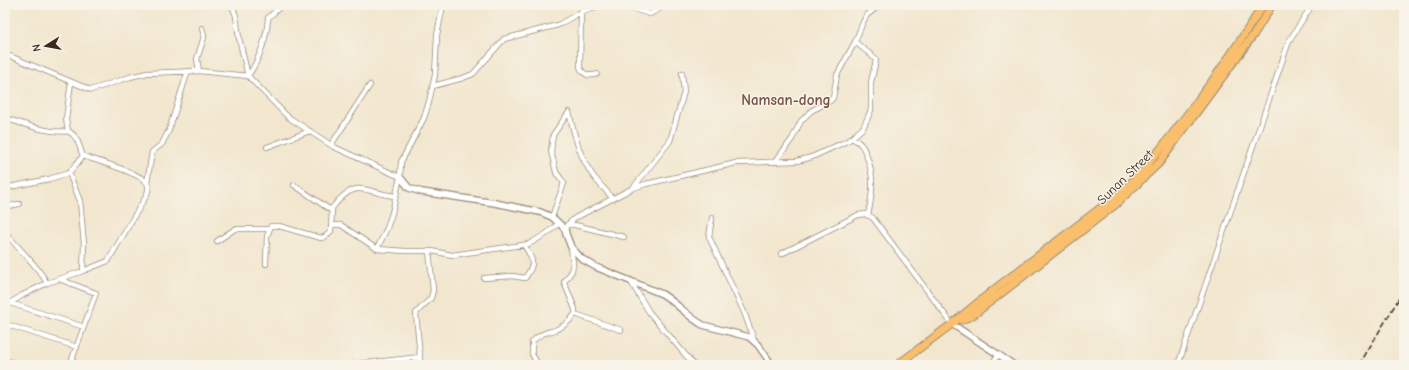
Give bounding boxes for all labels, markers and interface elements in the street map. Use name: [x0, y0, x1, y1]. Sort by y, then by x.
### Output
north arrow: [26, 26, 66, 66]
text: N: [30, 43, 44, 53]
district label: Namsan-dong: [741, 91, 831, 109]
street label: Sunan Street: [1094, 146, 1157, 207]

